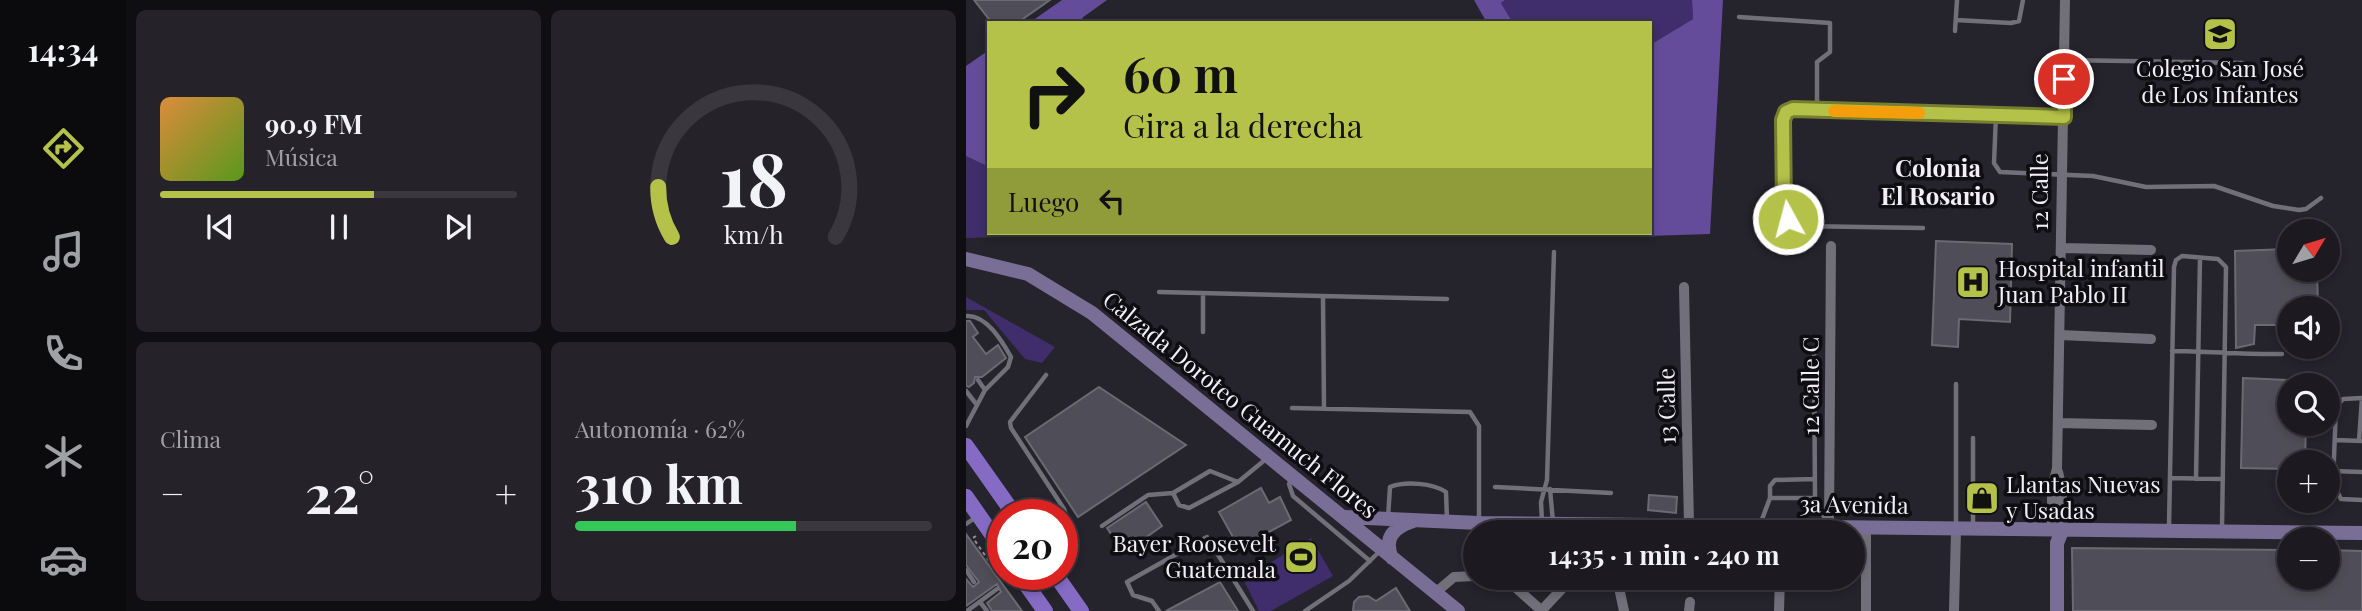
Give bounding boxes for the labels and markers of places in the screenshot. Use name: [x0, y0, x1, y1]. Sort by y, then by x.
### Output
school or university icon: Colegio San José de Los Infantes: [2201, 15, 2239, 53]
pin: [2034, 49, 2094, 109]
place label: Colegio San José de Los Infantes: [2136, 52, 2304, 109]
place label: Hospital infantil Juan Pablo II: [1997, 252, 2165, 309]
hospital icon: Hospital infantil Juan Pablo II: [1954, 263, 1992, 301]
place label: Llantas Nuevas y Usadas: [2005, 468, 2161, 525]
shop icon: Llantas Nuevas y Usadas: [1963, 479, 2001, 517]
place label: Bayer Roosevelt Guatemala: [1113, 527, 1277, 584]
sports icon: Bayer Roosevelt Guatemala: [1282, 538, 1320, 576]

